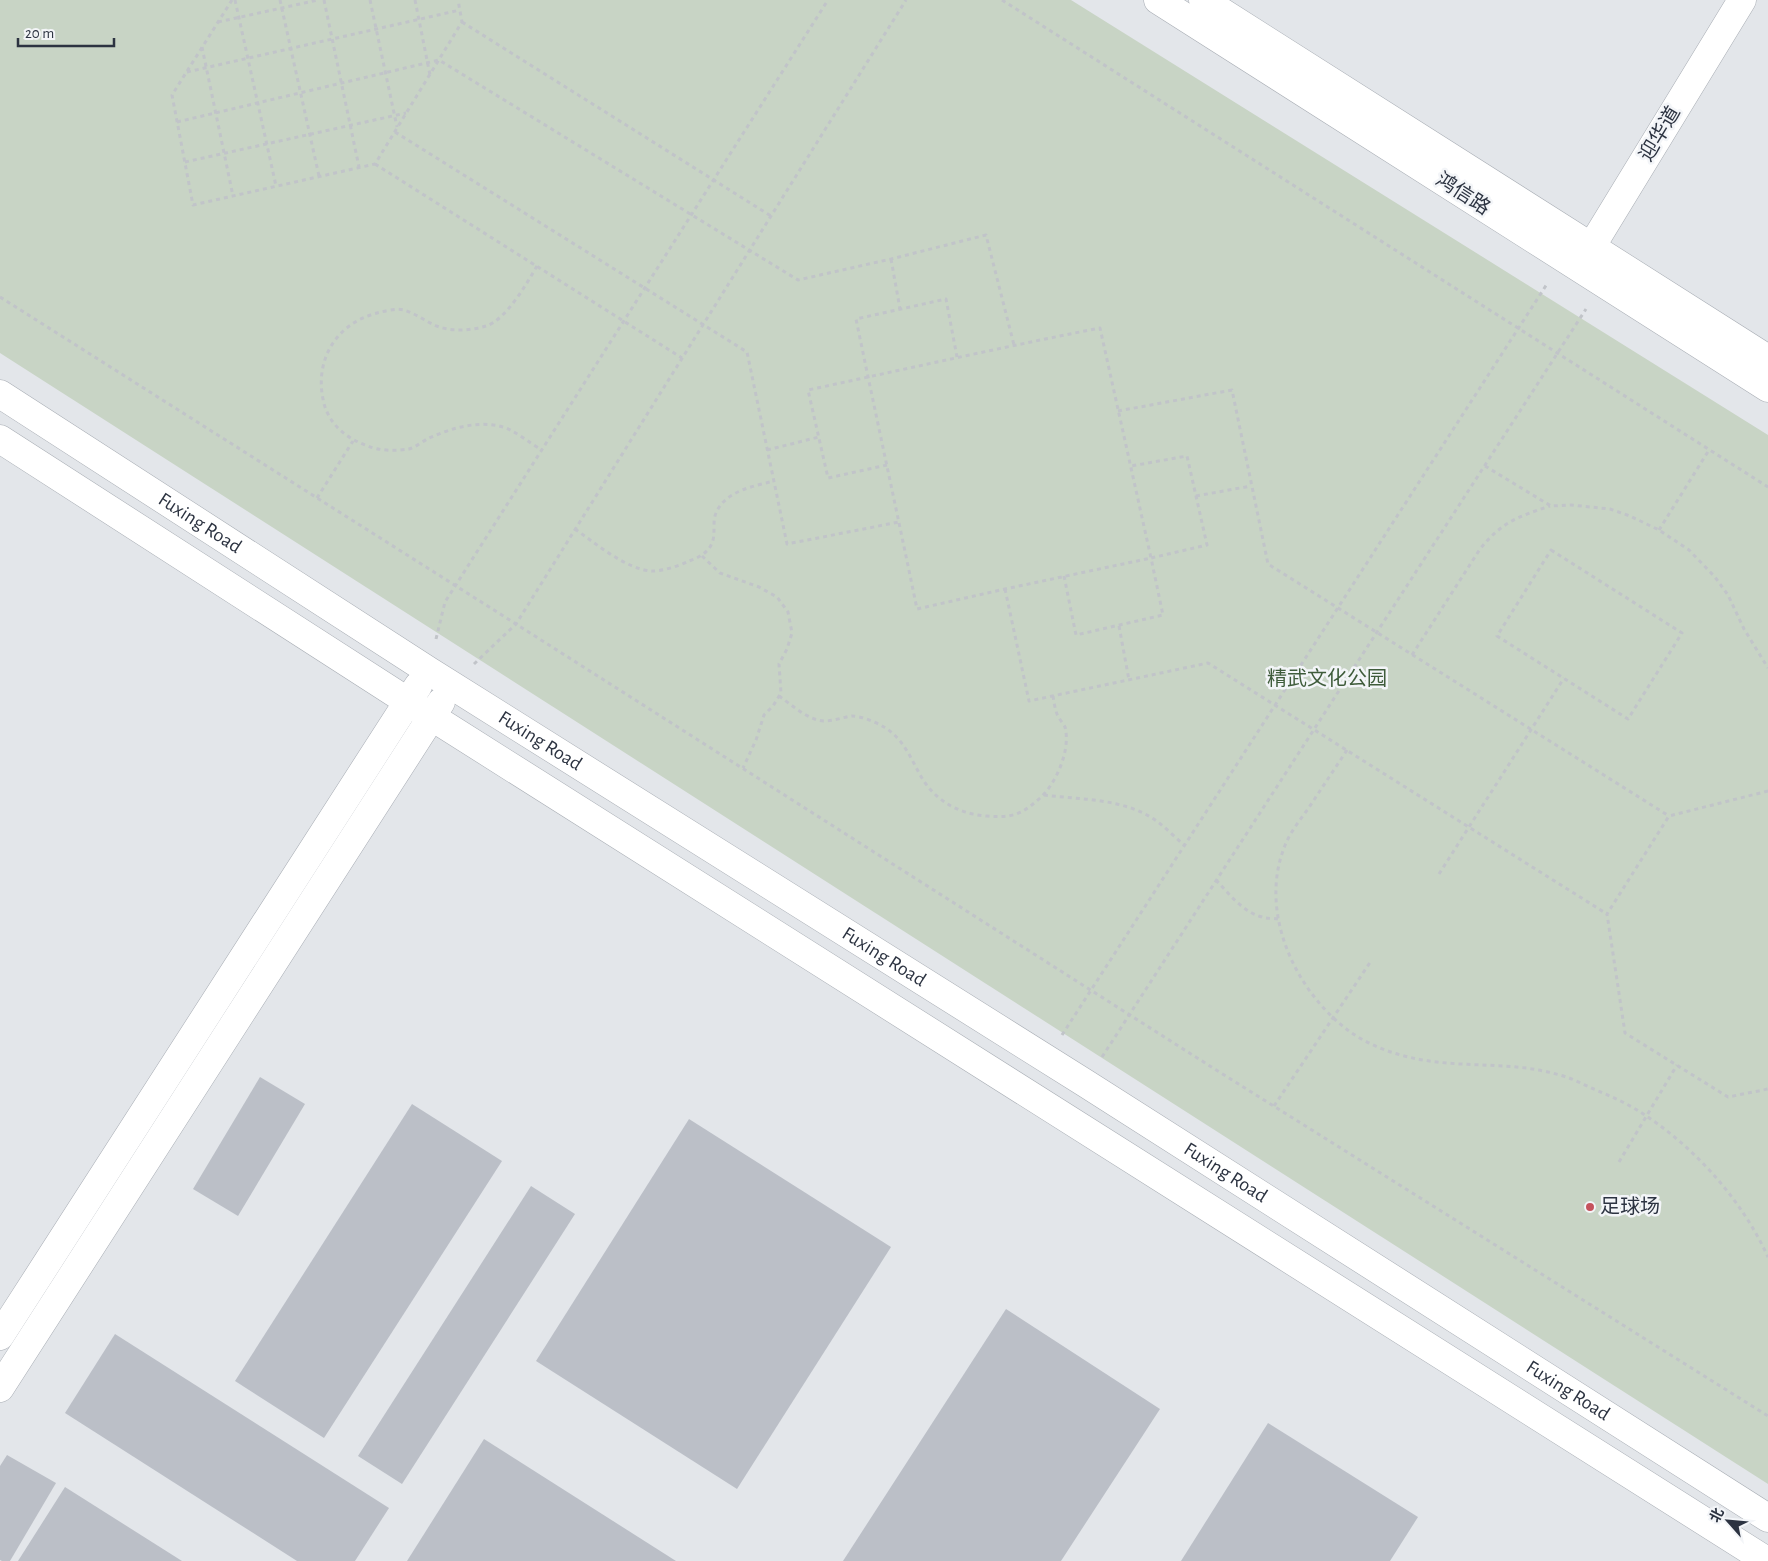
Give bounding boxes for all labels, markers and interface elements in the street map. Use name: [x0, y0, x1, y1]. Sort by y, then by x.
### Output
scale bar: [18, 15, 114, 47]
text: 20 m: [25, 26, 54, 41]
street label: 迎华道: [1635, 103, 1684, 165]
street label: 鸿信路: [1432, 168, 1494, 219]
street label: Fuxing Road: [155, 489, 245, 557]
park label: 精武文化公园: [1267, 667, 1387, 689]
street label: Fuxing Road: [495, 707, 586, 775]
street label: Fuxing Road: [839, 923, 929, 990]
street label: Fuxing Road: [1180, 1139, 1271, 1206]
place label: 足球场: [1600, 1196, 1660, 1217]
marker: 足球场: [1584, 1201, 1596, 1213]
street label: Fuxing Road: [1523, 1357, 1613, 1425]
north arrow: [1703, 1496, 1753, 1546]
text: 北: [1707, 1506, 1727, 1525]

